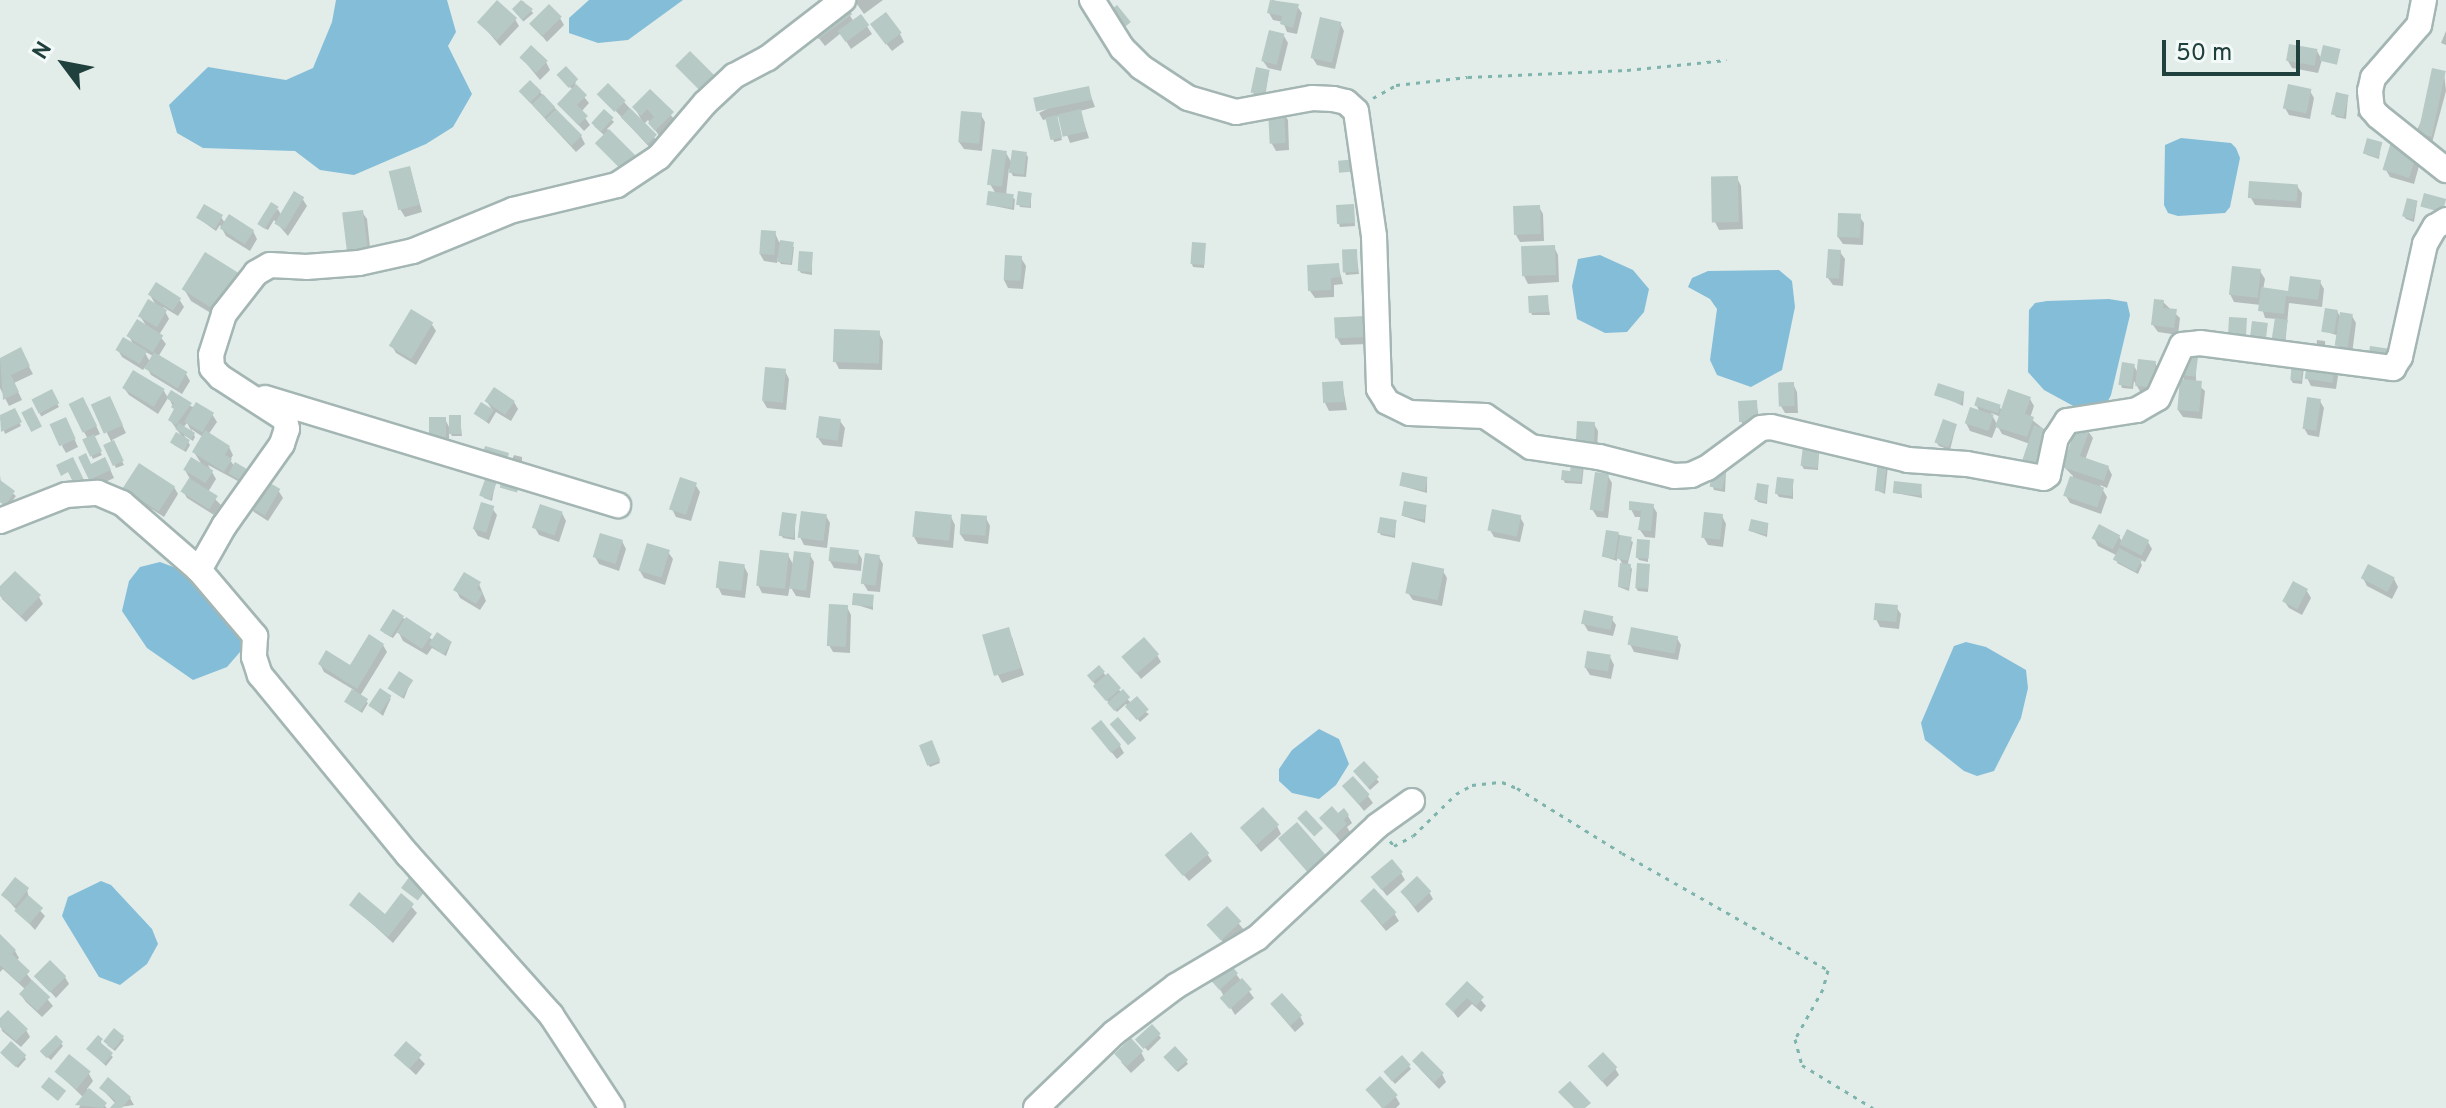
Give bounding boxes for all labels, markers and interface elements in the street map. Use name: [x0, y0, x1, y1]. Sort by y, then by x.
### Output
north arrow: [24, 24, 104, 104]
scale bar: [2166, 24, 2304, 74]
text: N: [28, 37, 59, 65]
text: 50 m: [2176, 39, 2232, 69]

